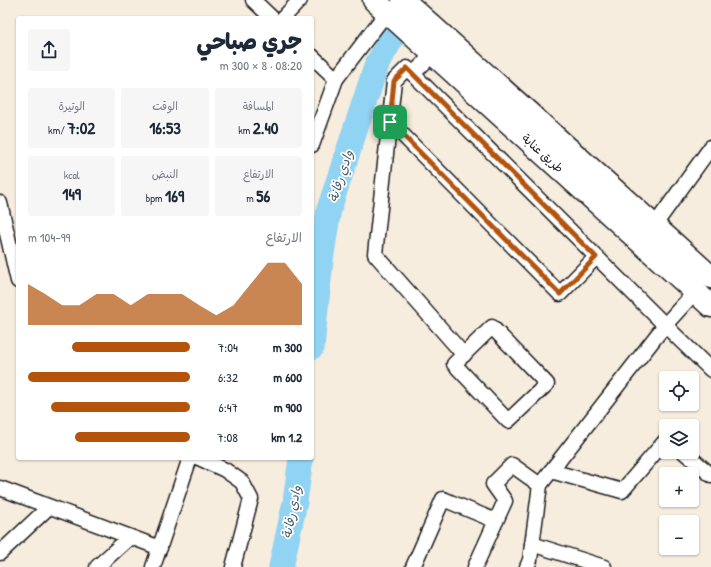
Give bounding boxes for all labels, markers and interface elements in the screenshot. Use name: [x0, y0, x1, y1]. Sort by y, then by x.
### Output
text: جري صباحي: [197, 26, 302, 56]
button: share: [28, 29, 70, 71]
text: 08:20 · 8 × 300 m: [220, 56, 302, 74]
text: الوتيرة: [58, 99, 85, 113]
text: الوقت: [152, 99, 178, 113]
text: المسافة: [243, 99, 274, 113]
pin: [373, 105, 407, 139]
icon: arrive: [379, 111, 401, 133]
text: 7:02: [67, 116, 95, 139]
text: 16:53: [149, 116, 181, 139]
text: 2.40: [253, 116, 278, 139]
text: /km: [48, 123, 67, 137]
text: km: [238, 123, 253, 137]
street label: طريق عنابة: [518, 130, 568, 176]
water label: وادي رفانة: [323, 148, 358, 205]
text: النبض: [152, 167, 178, 181]
text: الارتفاع: [243, 167, 274, 181]
text: kcal: [64, 168, 80, 182]
text: 149: [62, 182, 81, 205]
text: 169: [165, 184, 184, 207]
text: 56: [256, 184, 270, 207]
text: bpm: [146, 191, 165, 205]
text: m: [246, 191, 256, 205]
text: 99–104 m: [28, 228, 70, 246]
text: الارتفاع: [266, 228, 302, 246]
text: 7:04: [218, 338, 238, 356]
text: 300 m: [273, 338, 302, 356]
text: 6:32: [218, 368, 238, 386]
text: 600 m: [273, 368, 302, 386]
map controls: [659, 371, 699, 555]
button: locate: [659, 371, 699, 411]
text: 6:47: [218, 398, 238, 416]
text: 900 m: [274, 398, 302, 416]
button: layers: [659, 419, 699, 459]
text: 7:08: [217, 428, 238, 446]
text: 1.2 km: [271, 428, 302, 446]
button: +: [659, 467, 699, 507]
water label: وادي رفانة: [277, 484, 306, 540]
button: −: [659, 515, 699, 555]

